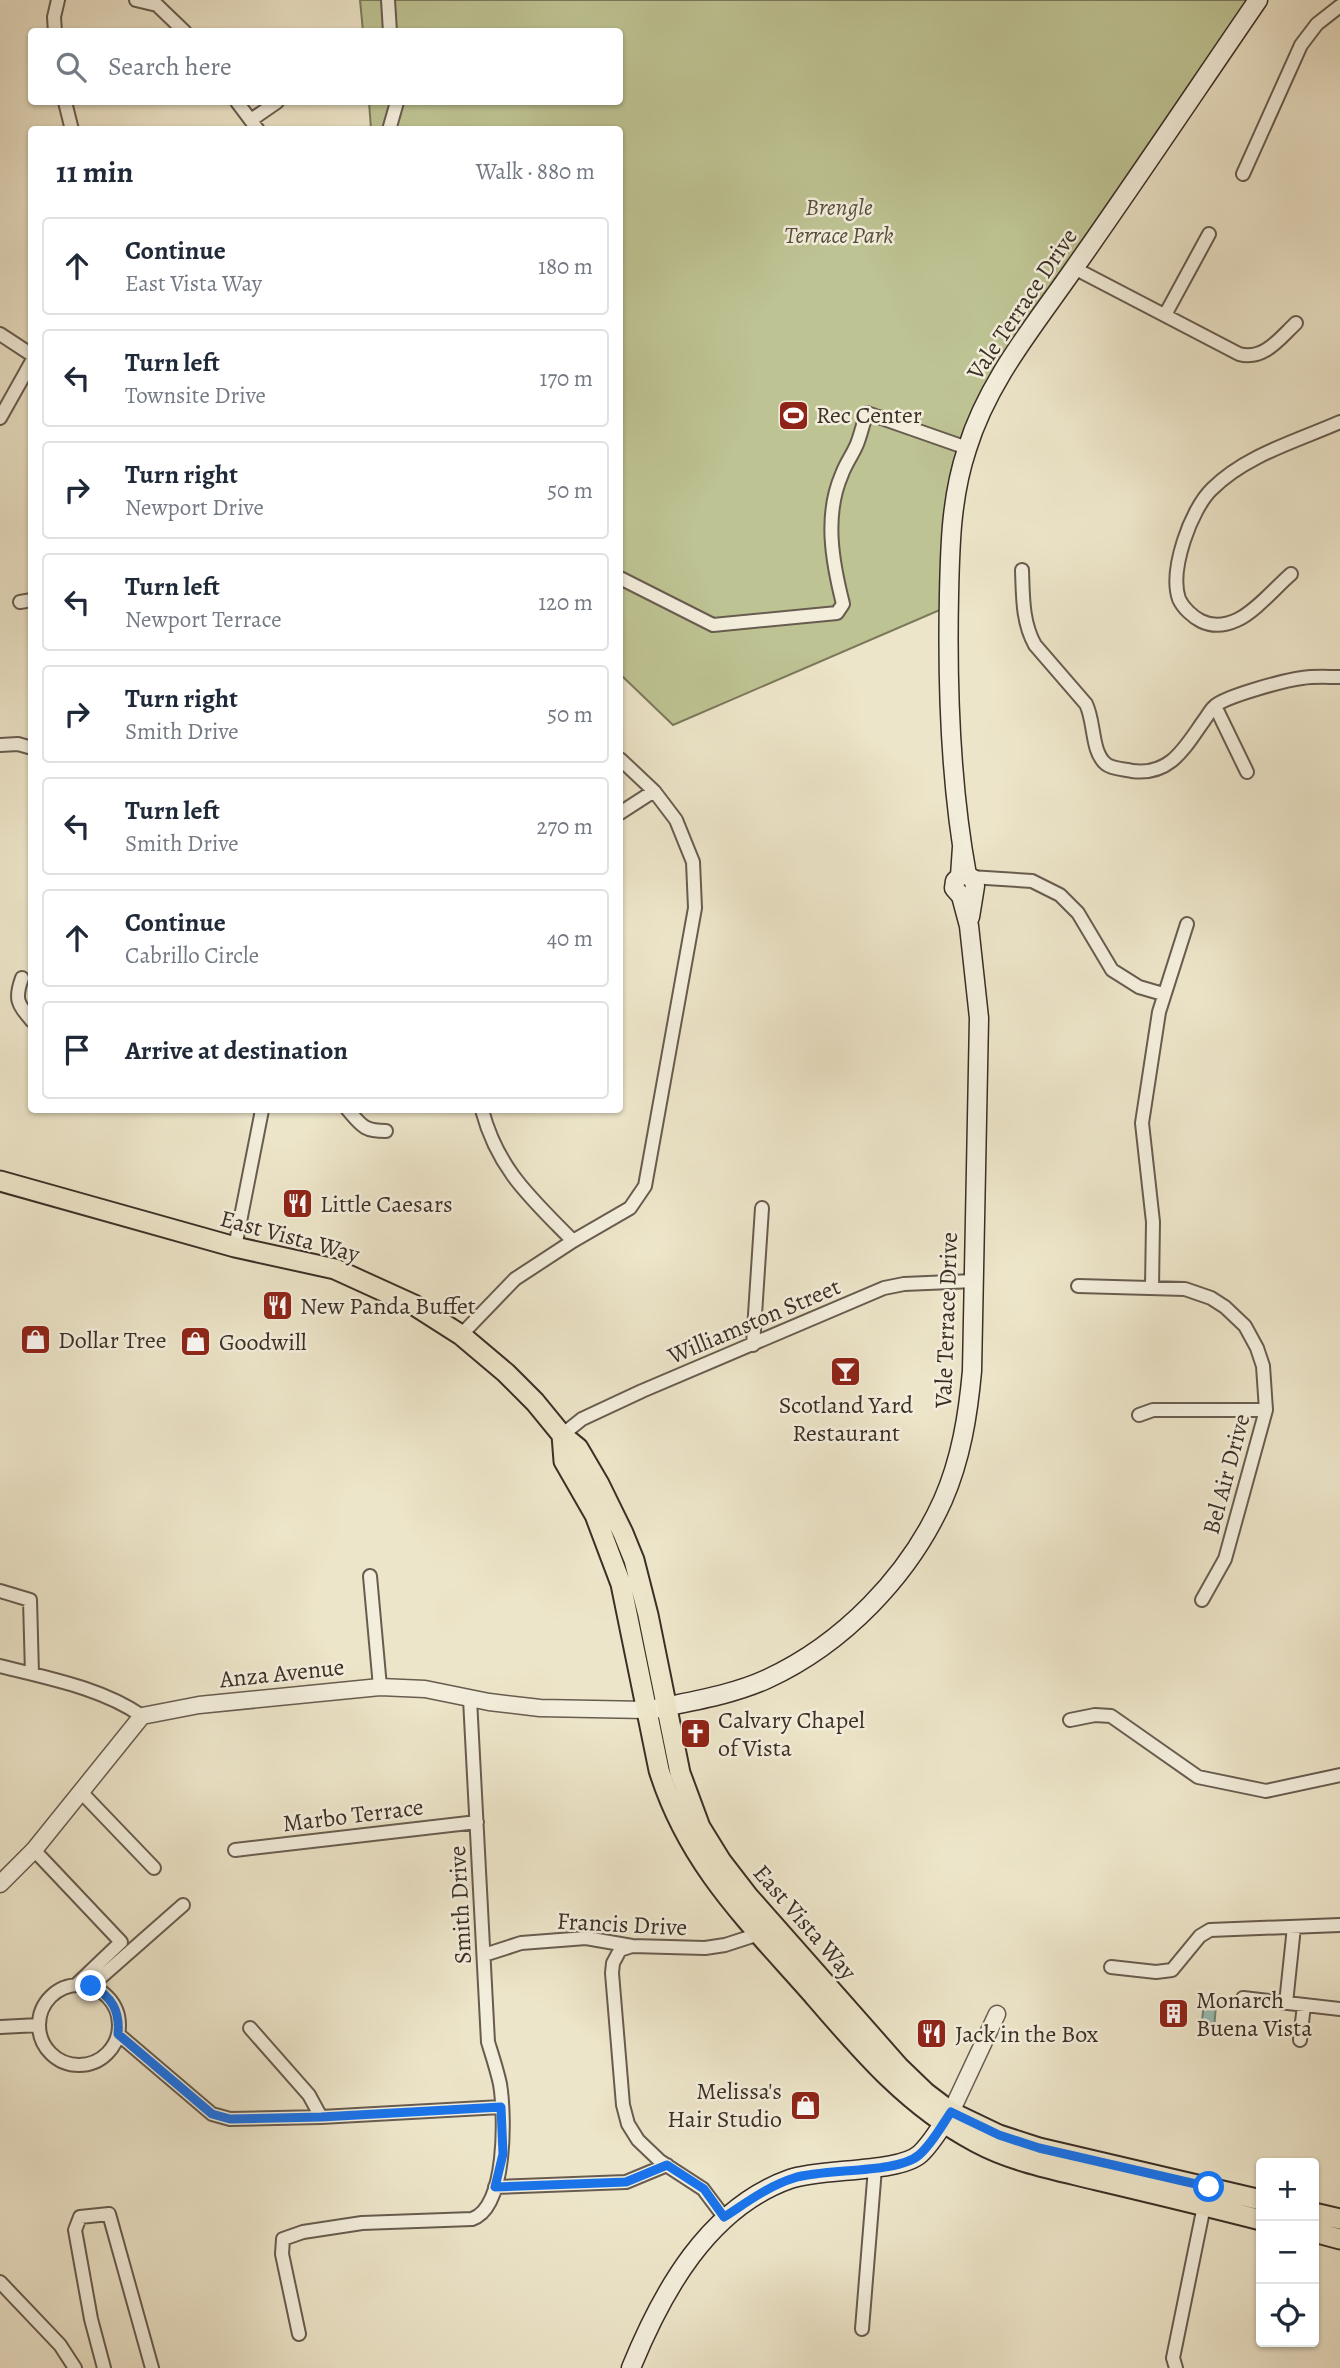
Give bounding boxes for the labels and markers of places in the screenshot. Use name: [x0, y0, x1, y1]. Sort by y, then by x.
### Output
sports icon: Rec Center: [776, 398, 810, 432]
place label: Rec Center: [816, 399, 922, 431]
restaurant icon: Little Caesars: [280, 1187, 314, 1221]
place label: Little Caesars: [320, 1188, 453, 1220]
restaurant icon: New Panda Buffet: [260, 1289, 294, 1323]
place label: New Panda Buffet: [300, 1290, 476, 1322]
shop icon: Dollar Tree: [18, 1323, 52, 1357]
place label: Dollar Tree: [58, 1324, 167, 1356]
shop icon: Goodwill: [179, 1325, 213, 1359]
place label: Goodwill: [219, 1326, 307, 1358]
bar icon: Scotland Yard Restaurant: [829, 1354, 863, 1388]
place label: Scotland Yard Restaurant: [779, 1389, 913, 1449]
place label: Calvary Chapel of Vista: [718, 1704, 865, 1764]
church icon: Calvary Chapel of Vista: [678, 1717, 712, 1751]
place label: Monarch Buena Vista: [1196, 1984, 1313, 2044]
building icon: Monarch Buena Vista: [1156, 1997, 1190, 2031]
restaurant icon: Jack in the Box: [915, 2017, 949, 2051]
place label: Jack in the Box: [955, 2018, 1099, 2050]
place label: Melissa's Hair Studio: [667, 2075, 782, 2135]
shop icon: Melissa's Hair Studio: [788, 2088, 822, 2122]

